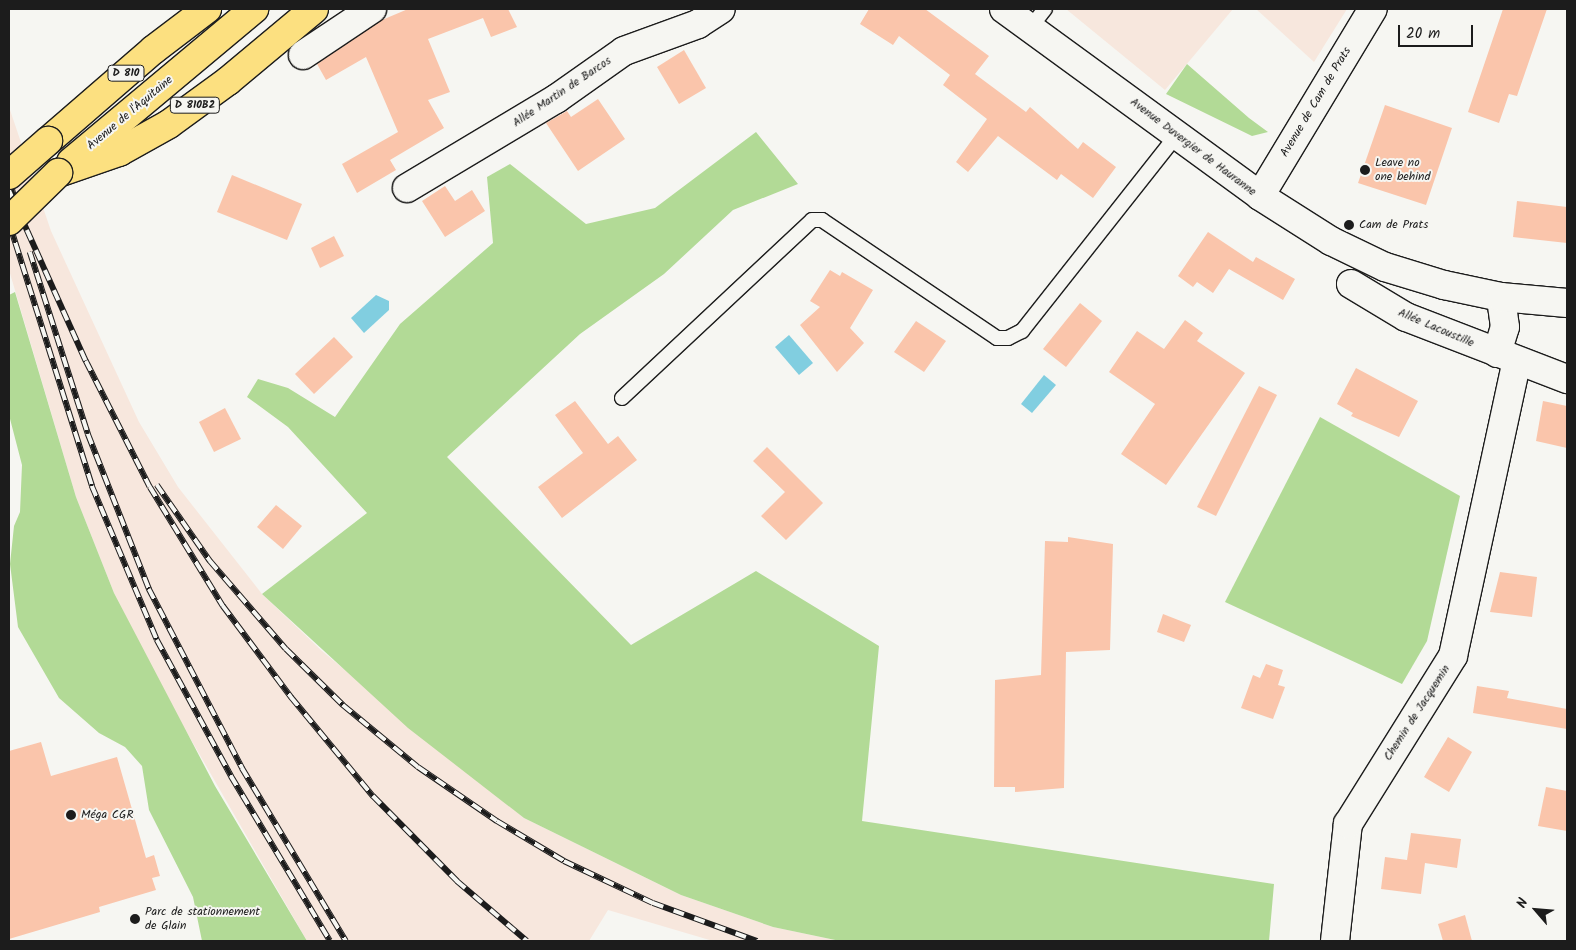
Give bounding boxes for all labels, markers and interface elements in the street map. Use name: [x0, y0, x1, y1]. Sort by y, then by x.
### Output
scale bar: [1401, 15, 1476, 47]
text: 20 m: [1406, 22, 1440, 46]
street label: Avenue de Cam de Prats: [1277, 44, 1355, 160]
street label: Allée Martin de Barcos: [510, 54, 614, 130]
road number: D 810: [107, 64, 145, 82]
street label: Avenue de l'Aquitaine: [84, 73, 176, 153]
street label: Avenue Duvergier de Hauranne: [1127, 95, 1259, 199]
road number: D 810B2: [169, 96, 221, 114]
place label: Leave no one behind: [1375, 156, 1430, 184]
marker: Leave no one behind: [1359, 164, 1371, 176]
place label: Cam de Prats: [1359, 218, 1428, 232]
marker: Cam de Prats: [1343, 219, 1355, 231]
street label: Allée Lacoustille: [1396, 305, 1476, 351]
street label: Chemin de Jacquemin: [1381, 662, 1453, 764]
place label: Méga CGR: [81, 808, 133, 822]
marker: Méga CGR: [65, 809, 77, 821]
north arrow: [1511, 885, 1561, 935]
text: N: [1511, 894, 1534, 912]
place label: Parc de stationnement de Glain: [145, 905, 260, 933]
marker: Parc de stationnement de Glain: [129, 913, 141, 925]

